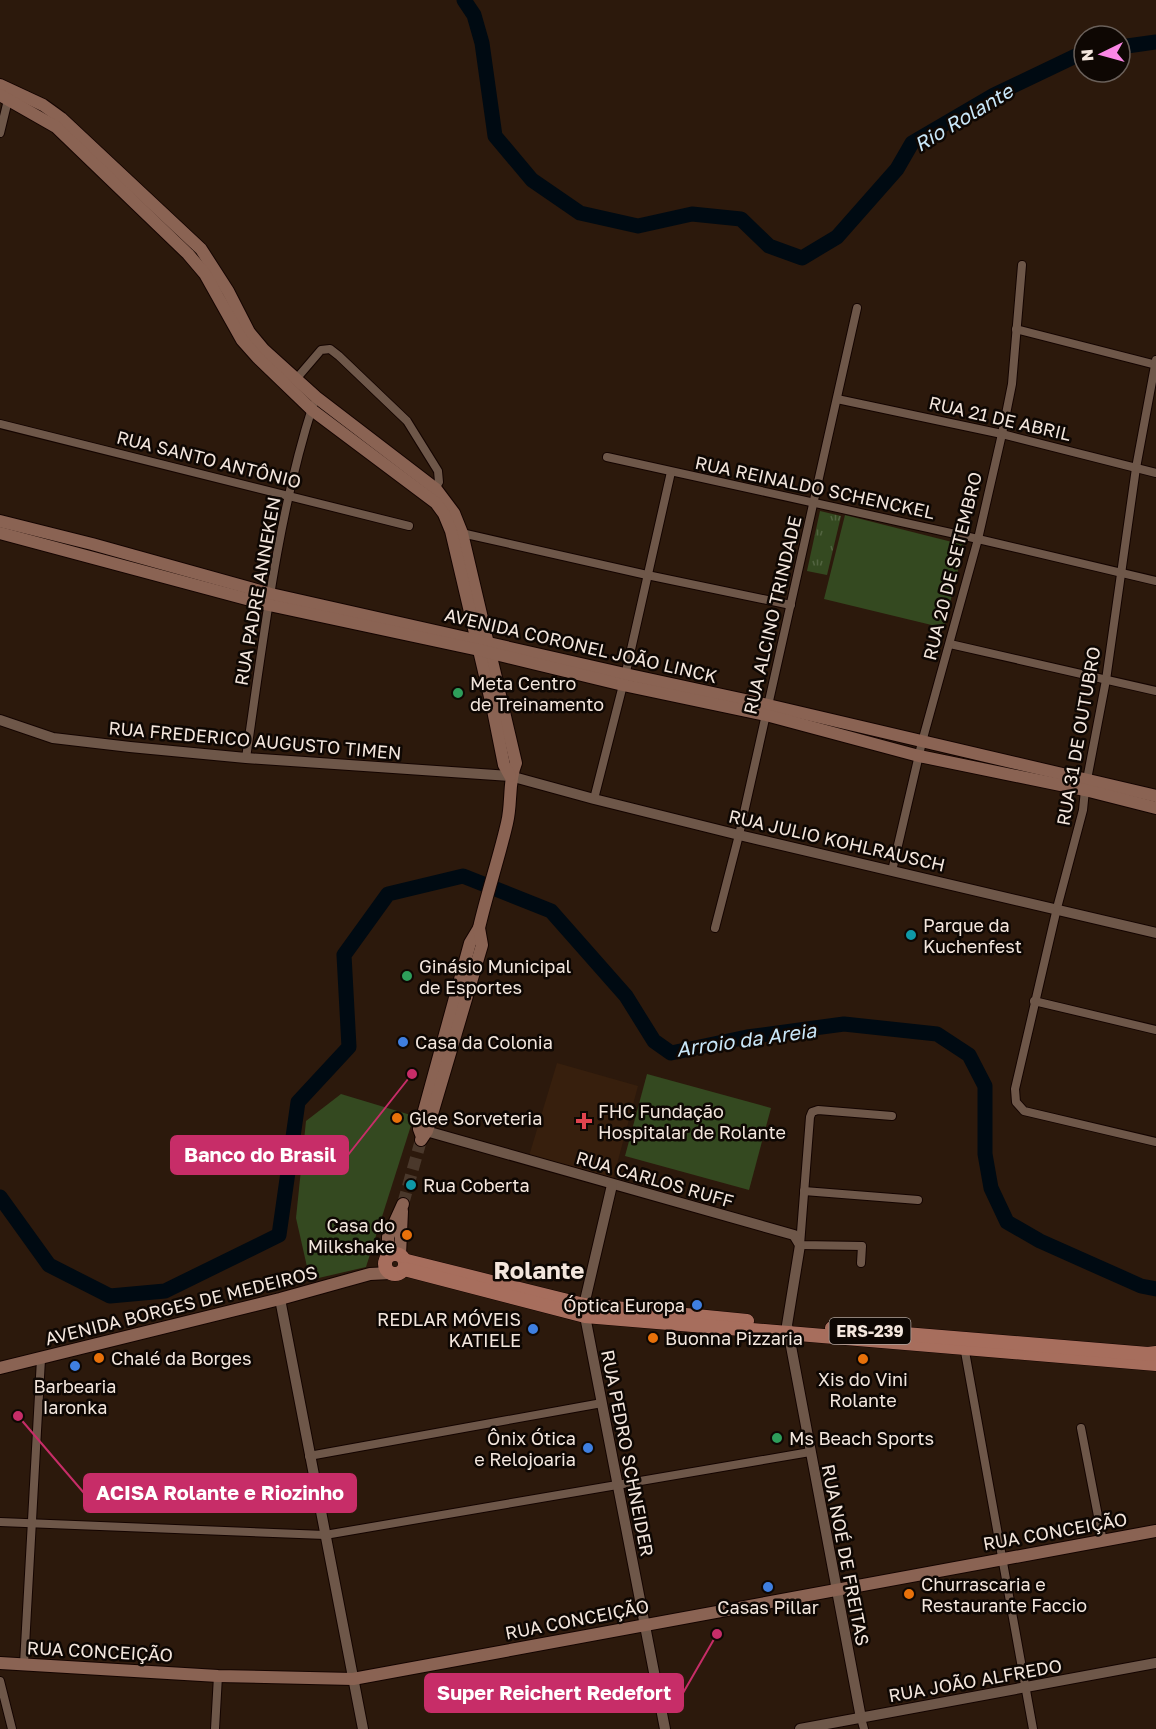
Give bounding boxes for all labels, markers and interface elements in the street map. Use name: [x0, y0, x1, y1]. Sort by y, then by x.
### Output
north arrow: [1072, 24, 1132, 84]
text: N: [1077, 48, 1098, 62]
water label: Rio Rolante: [909, 77, 1018, 156]
street label: RUA 21 DE ABRIL: [927, 391, 1073, 445]
street label: RUA SANTO ANTÔNIO: [114, 425, 304, 493]
street label: RUA REINALDO SCHENCKEL: [693, 451, 937, 523]
street label: RUA 20 DE SETEMBRO: [918, 470, 986, 662]
street label: RUA PADRE ANNEKEN: [230, 495, 284, 687]
street label: RUA ALCINO TRINDADE: [738, 514, 806, 716]
street label: AVENIDA CORONEL JOÃO LINCK: [443, 603, 719, 687]
street label: RUA 31 DE OUTUBRO: [1051, 645, 1105, 827]
place label: Meta Centro de Treinamento: [470, 672, 604, 715]
marker: Meta Centro de Treinamento: [451, 686, 465, 700]
street label: RUA FREDERICO AUGUSTO TIMEN: [108, 716, 402, 764]
street label: RUA JULIO KOHLRAUSCH: [726, 804, 948, 876]
place label: Parque da Kuchenfest: [923, 914, 1022, 957]
marker: Parque da Kuchenfest: [904, 928, 918, 942]
place label: Ginásio Municipal de Esportes: [419, 955, 572, 998]
marker: Ginásio Municipal de Esportes: [400, 969, 414, 983]
water label: Arroio da Areia: [675, 1017, 818, 1061]
place label: Casa da Colonia: [415, 1031, 553, 1053]
marker: Casa da Colonia: [396, 1035, 410, 1049]
place label: FHC Fundação Hospitalar de Rolante: [598, 1100, 786, 1143]
place label: Glee Sorveteria: [409, 1107, 542, 1129]
marker: Glee Sorveteria: [390, 1111, 404, 1125]
marker: FHC Fundação Hospitalar de Rolante: [575, 1112, 593, 1130]
callout: Banco do Brasil: [171, 1136, 348, 1174]
text: Banco do Brasil: [184, 1142, 336, 1166]
street label: RUA CARLOS RUFF: [574, 1146, 736, 1212]
place label: Rua Coberta: [423, 1174, 530, 1196]
marker: Rua Coberta: [404, 1178, 418, 1192]
place label: Casa do Milkshake: [308, 1214, 395, 1257]
marker: Casa do Milkshake: [400, 1228, 414, 1242]
district label: Rolante: [494, 1255, 584, 1284]
street label: AVENIDA BORGES DE MEDEIROS: [43, 1260, 319, 1350]
place label: Óptica Europa: [563, 1294, 685, 1316]
marker: Óptica Europa: [690, 1298, 704, 1312]
place label: REDLAR MÓVEIS KATIELE: [377, 1308, 521, 1351]
road number: ERS-239: [830, 1318, 910, 1344]
marker: REDLAR MÓVEIS KATIELE: [526, 1322, 540, 1336]
place label: Buonna Pizzaria: [665, 1327, 803, 1349]
marker: Buonna Pizzaria: [646, 1331, 660, 1345]
place label: Chalé da Borges: [111, 1347, 252, 1369]
street label: RUA PEDRO SCHNEIDER: [597, 1348, 659, 1558]
marker: Chalé da Borges: [92, 1351, 106, 1365]
marker: Xis do Vini Rolante: [856, 1352, 870, 1366]
marker: Barbearia Iaronka: [68, 1359, 82, 1373]
place label: Xis do Vini Rolante: [818, 1368, 908, 1411]
place label: Barbearia Iaronka: [34, 1375, 116, 1418]
place label: Ônix Ótica e Relojoaria: [474, 1427, 576, 1470]
place label: Ms Beach Sports: [789, 1427, 934, 1449]
marker: Ms Beach Sports: [770, 1431, 784, 1445]
marker: Ônix Ótica e Relojoaria: [581, 1441, 595, 1455]
street label: RUA NOÉ DE FREITAS: [818, 1462, 874, 1648]
callout: ACISA Rolante e Riozinho: [84, 1474, 356, 1512]
text: ACISA Rolante e Riozinho: [96, 1480, 344, 1504]
street label: RUA CONCEIÇÃO: [981, 1507, 1129, 1555]
place label: Churrascaria e Restaurante Faccio: [921, 1573, 1087, 1616]
marker: Casas Pillar: [761, 1580, 775, 1594]
marker: Churrascaria e Restaurante Faccio: [902, 1587, 916, 1601]
street label: RUA CONCEIÇÃO: [503, 1594, 651, 1644]
place label: Casas Pillar: [717, 1596, 819, 1618]
street label: RUA CONCEIÇÃO: [26, 1636, 174, 1666]
street label: RUA JOÃO ALFREDO: [886, 1654, 1064, 1706]
callout: Super Reichert Redefort: [425, 1674, 683, 1712]
text: Super Reichert Redefort: [437, 1680, 671, 1704]

